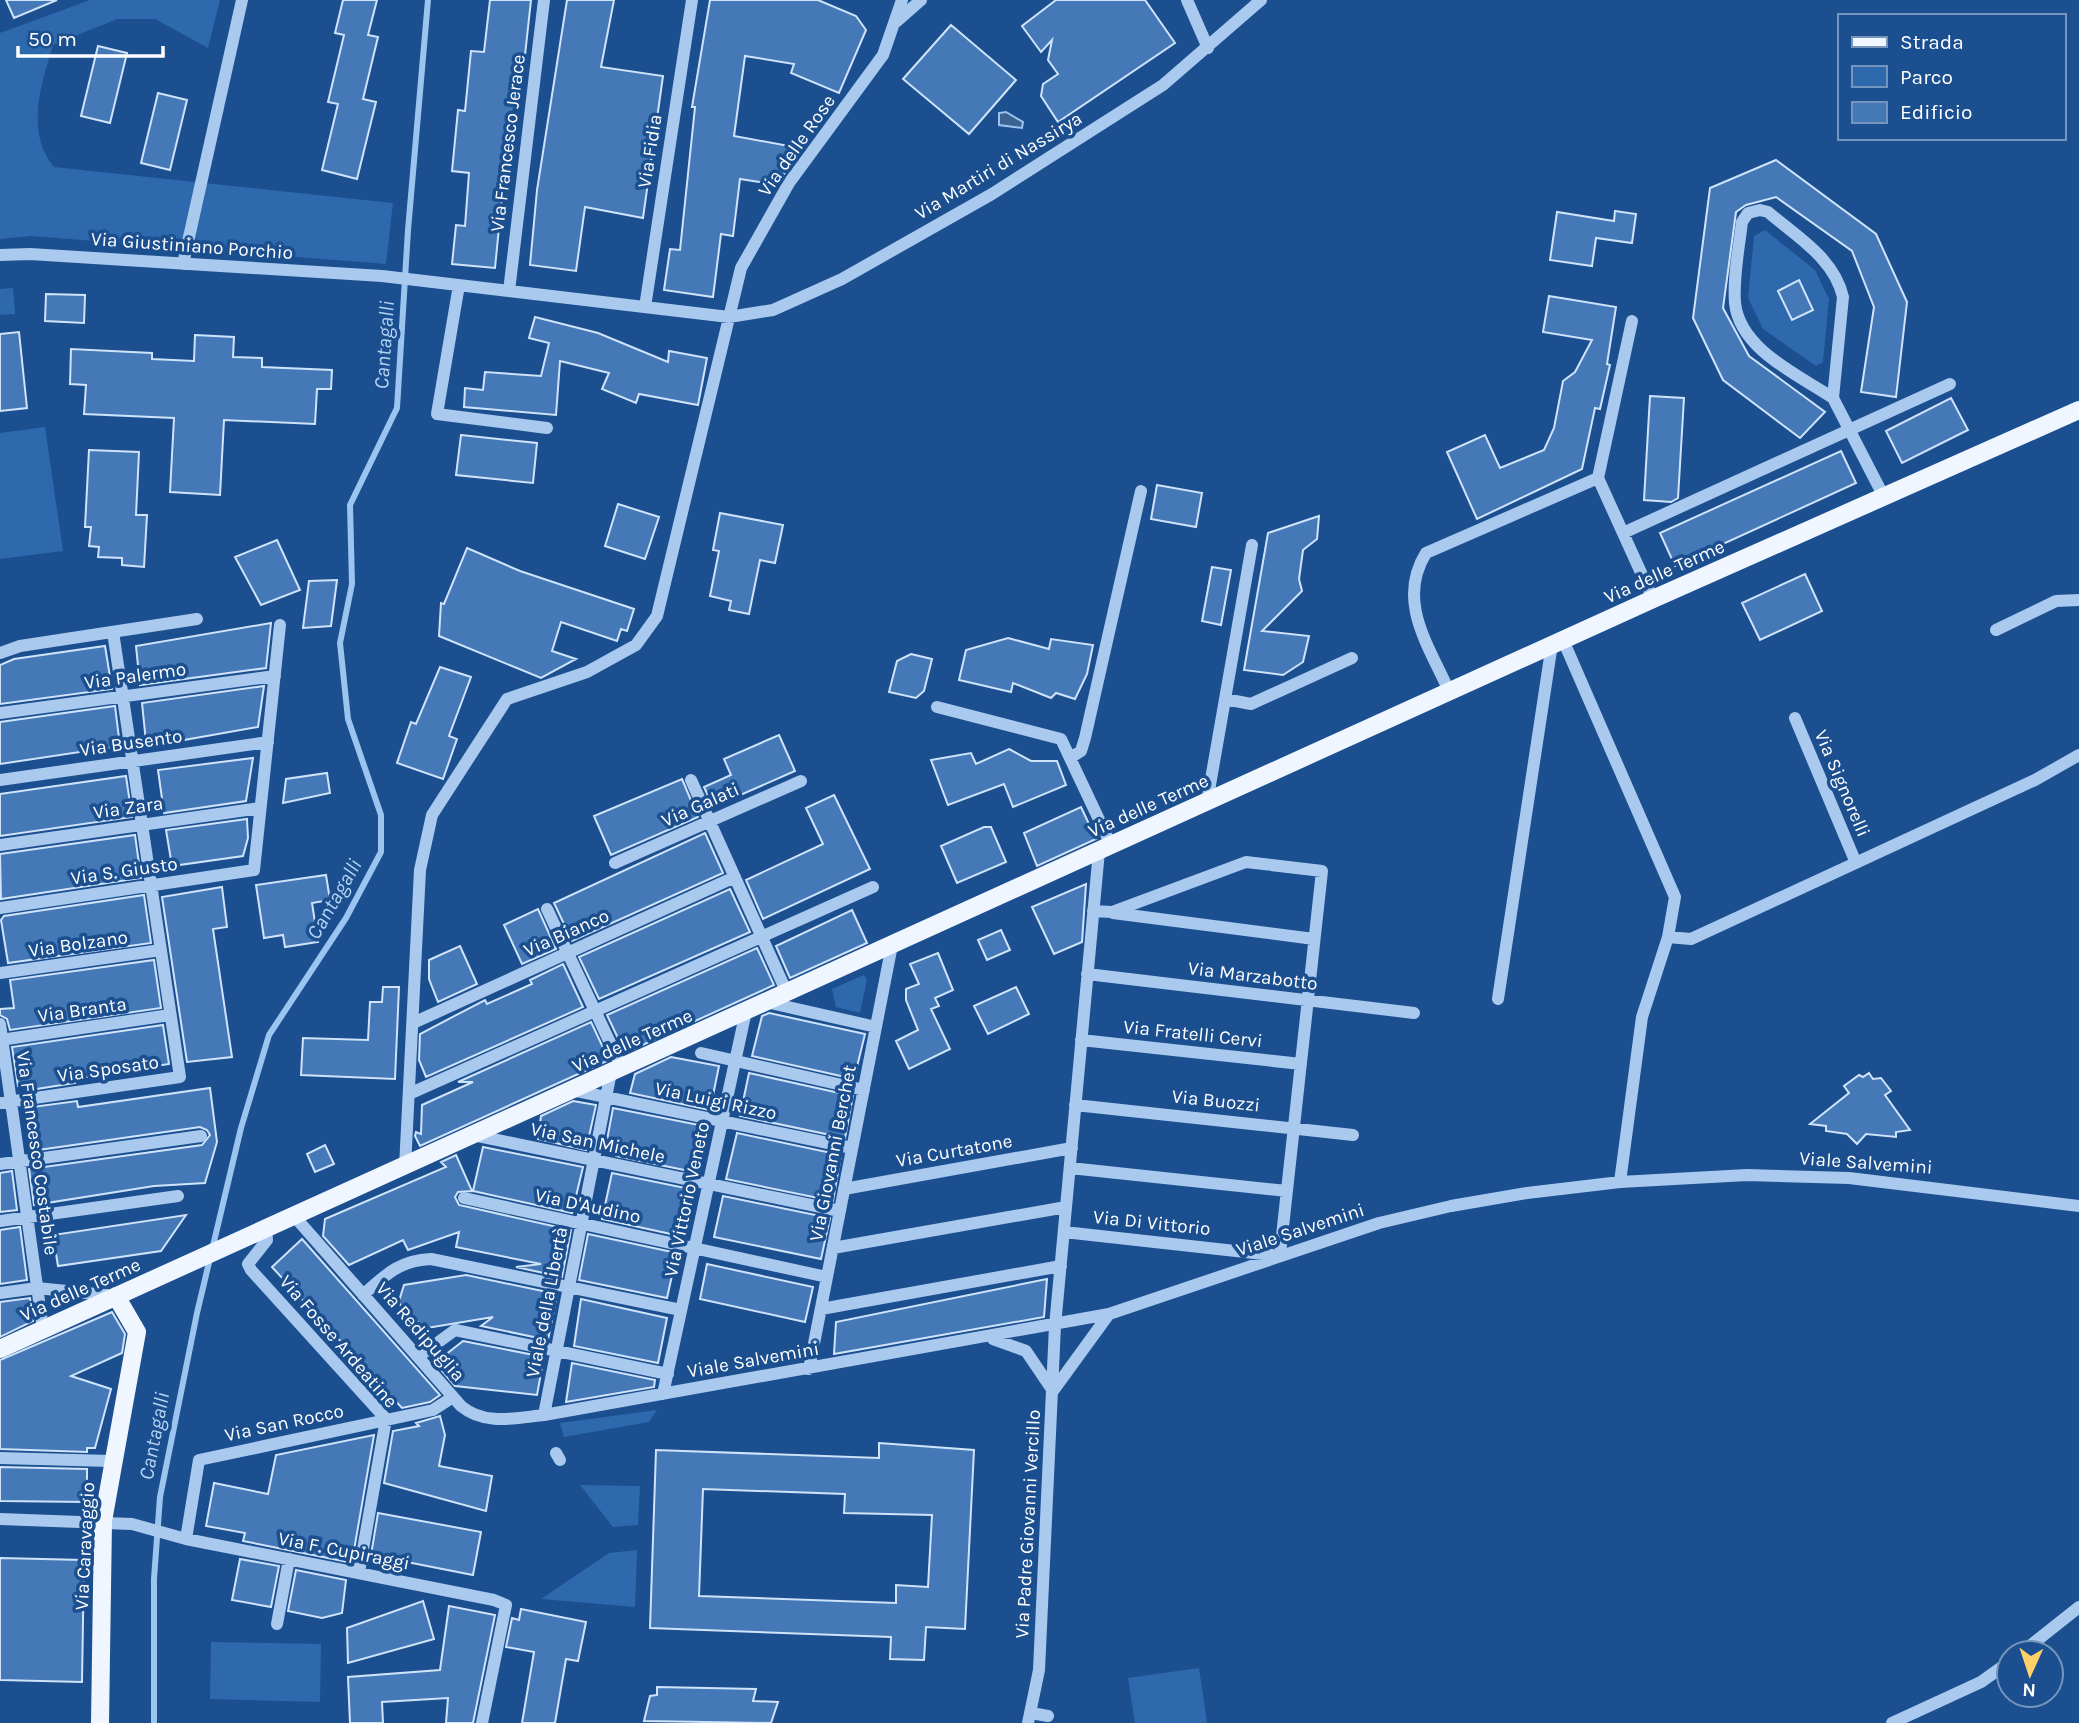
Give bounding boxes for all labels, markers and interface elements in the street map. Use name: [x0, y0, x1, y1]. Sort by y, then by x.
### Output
scale bar: [18, 14, 163, 58]
legend: [1838, 14, 2065, 140]
text: 50 m: [28, 27, 77, 51]
text: Strada: [1900, 30, 1964, 54]
street label: Via Francesco Jerace: [486, 53, 530, 233]
text: Parco: [1900, 65, 1953, 89]
street label: Via delle Rose: [754, 91, 840, 201]
text: Edificio: [1900, 100, 1973, 124]
street label: Via Martiri di Nassirya: [911, 107, 1086, 225]
street label: Via Fidia: [633, 113, 667, 190]
street label: Via Giustiniano Porchio: [90, 228, 294, 264]
water label: Cantagalli: [369, 300, 399, 390]
street label: Via delle Terme: [1601, 536, 1728, 608]
street label: Via Palermo: [83, 658, 187, 694]
street label: Via Busento: [78, 725, 184, 761]
street label: Via Signorelli: [1810, 727, 1874, 840]
street label: Via delle Terme: [1085, 770, 1212, 842]
street label: Via Galati: [658, 778, 743, 832]
street label: Via Zara: [92, 792, 165, 824]
street label: Via S. Giusto: [69, 853, 179, 889]
water label: Cantagalli: [301, 854, 367, 943]
street label: Via Bianco: [520, 904, 612, 961]
street label: Via Bolzano: [27, 926, 129, 962]
street label: Via Marzabotto: [1187, 957, 1319, 995]
street label: Via Branta: [36, 993, 128, 1027]
street label: Via delle Terme: [569, 1005, 696, 1077]
street label: Via Fratelli Cervi: [1122, 1016, 1264, 1052]
street label: Via Francesco Costabile: [12, 1050, 62, 1257]
street label: Via Sposato: [56, 1051, 160, 1087]
street label: Via Giovanni Berchet: [805, 1063, 861, 1243]
street label: Via Luigi Rizzo: [653, 1077, 779, 1125]
street label: Via Buozzi: [1171, 1085, 1261, 1117]
street label: Via San Michele: [528, 1118, 667, 1168]
street label: Via Vittorio Veneto: [660, 1119, 714, 1279]
street label: Via Curtatone: [894, 1130, 1014, 1172]
street label: Viale Salvemini: [1799, 1147, 1933, 1179]
street label: Via D'Audino: [533, 1184, 643, 1228]
street label: Viale Salvemini: [1233, 1199, 1367, 1261]
street label: Via Di Vittorio: [1092, 1206, 1212, 1240]
street label: Viale della Libertà: [522, 1225, 572, 1379]
street label: Via delle Terme: [17, 1254, 144, 1326]
street label: Via Fosse Ardeatine: [275, 1271, 402, 1413]
street label: Via Redipuglia: [371, 1277, 469, 1386]
street label: Viale Salvemini: [686, 1338, 821, 1382]
water label: Cantagalli: [134, 1390, 174, 1482]
street label: Via San Rocco: [223, 1400, 346, 1446]
street label: Via Padre Giovanni Vercillo: [1011, 1409, 1045, 1639]
street label: Via Caravaggio: [71, 1481, 99, 1611]
street label: Via F. Cupiraggi: [276, 1527, 411, 1575]
north arrow: [1995, 1639, 2065, 1709]
text: N: [2022, 1679, 2037, 1701]

